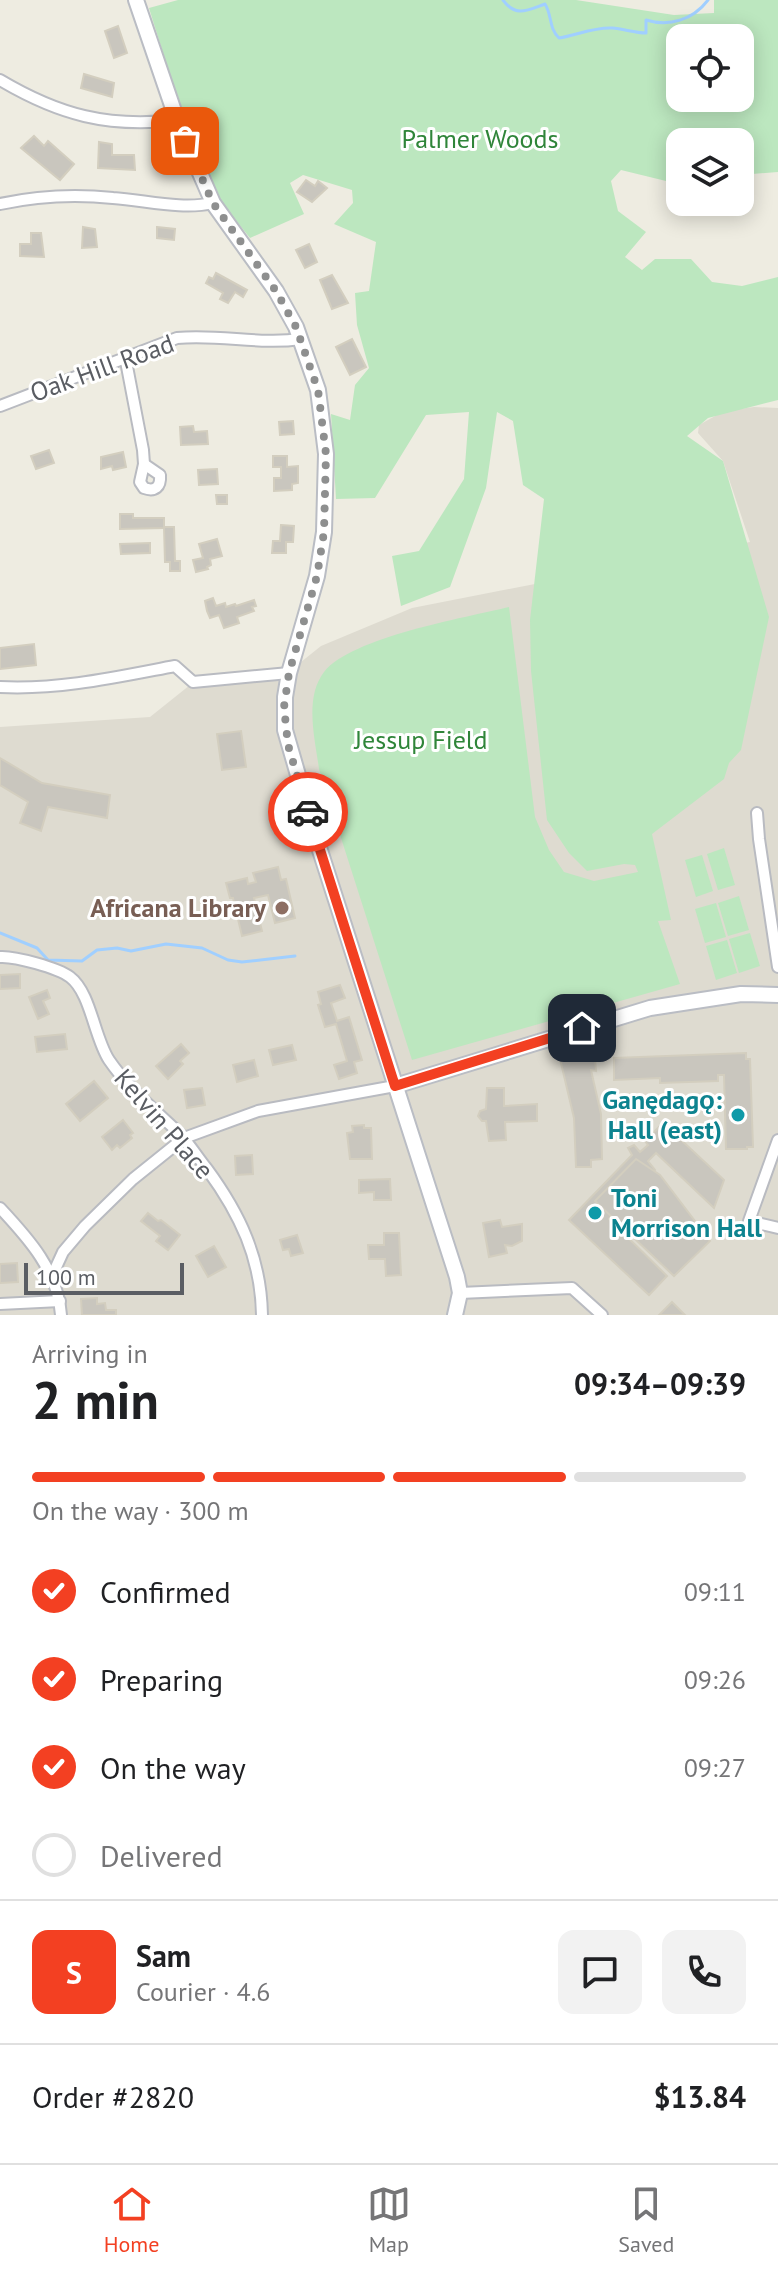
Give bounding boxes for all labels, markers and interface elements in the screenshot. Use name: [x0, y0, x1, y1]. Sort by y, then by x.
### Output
map controls: [666, 24, 754, 216]
button: locate: [666, 24, 754, 112]
pin: [151, 107, 219, 175]
icon: bag: [163, 119, 207, 163]
park label: Palmer Woods: [402, 122, 558, 155]
button: layers: [666, 128, 754, 216]
street label: Oak Hill Road: [25, 326, 178, 409]
park label: Jessup Field: [354, 723, 487, 756]
courier: [268, 772, 348, 852]
icon: car: [286, 790, 330, 834]
place label: Africana Library: [90, 891, 267, 924]
marker: Africana Library: [273, 899, 291, 917]
pin: [548, 994, 616, 1062]
icon: home: [560, 1006, 604, 1050]
street label: Kelvin Place: [107, 1062, 221, 1186]
place label: Ganędagǫ: Hall (east): [602, 1083, 722, 1146]
marker: Ganędagǫ: Hall (east): [729, 1106, 747, 1124]
place label: Toni Morrison Hall: [611, 1181, 762, 1244]
marker: Toni Morrison Hall: [586, 1204, 604, 1222]
scale bar: [24, 1259, 184, 1295]
text: 100 m: [36, 1263, 96, 1291]
text: Arriving in: [32, 1337, 148, 1370]
text: 09:34–09:39: [574, 1364, 746, 1403]
text: 2 min: [32, 1366, 159, 1433]
text: On the way · 300 m: [32, 1494, 249, 1527]
icon: check: [32, 1569, 76, 1613]
text: Confirmed: [100, 1572, 231, 1611]
text: 09:11: [684, 1575, 746, 1608]
icon: check: [32, 1657, 76, 1701]
text: Preparing: [100, 1660, 223, 1699]
text: 09:26: [684, 1663, 746, 1696]
icon: check: [32, 1745, 76, 1789]
text: On the way: [100, 1748, 246, 1787]
text: 09:27: [684, 1751, 746, 1784]
text: Delivered: [100, 1836, 223, 1875]
button: chat: [558, 1930, 642, 2014]
button: phone: [662, 1930, 746, 2014]
text: Sam: [136, 1936, 191, 1975]
text: S: [66, 1953, 82, 1992]
text: Courier · 4.6: [136, 1975, 270, 2008]
text: Order #2820: [32, 2077, 194, 2116]
text: $13.84: [654, 2077, 746, 2116]
tab: Home: [104, 2182, 159, 2258]
tab: Map: [367, 2182, 411, 2258]
tab: Saved: [618, 2182, 674, 2258]

